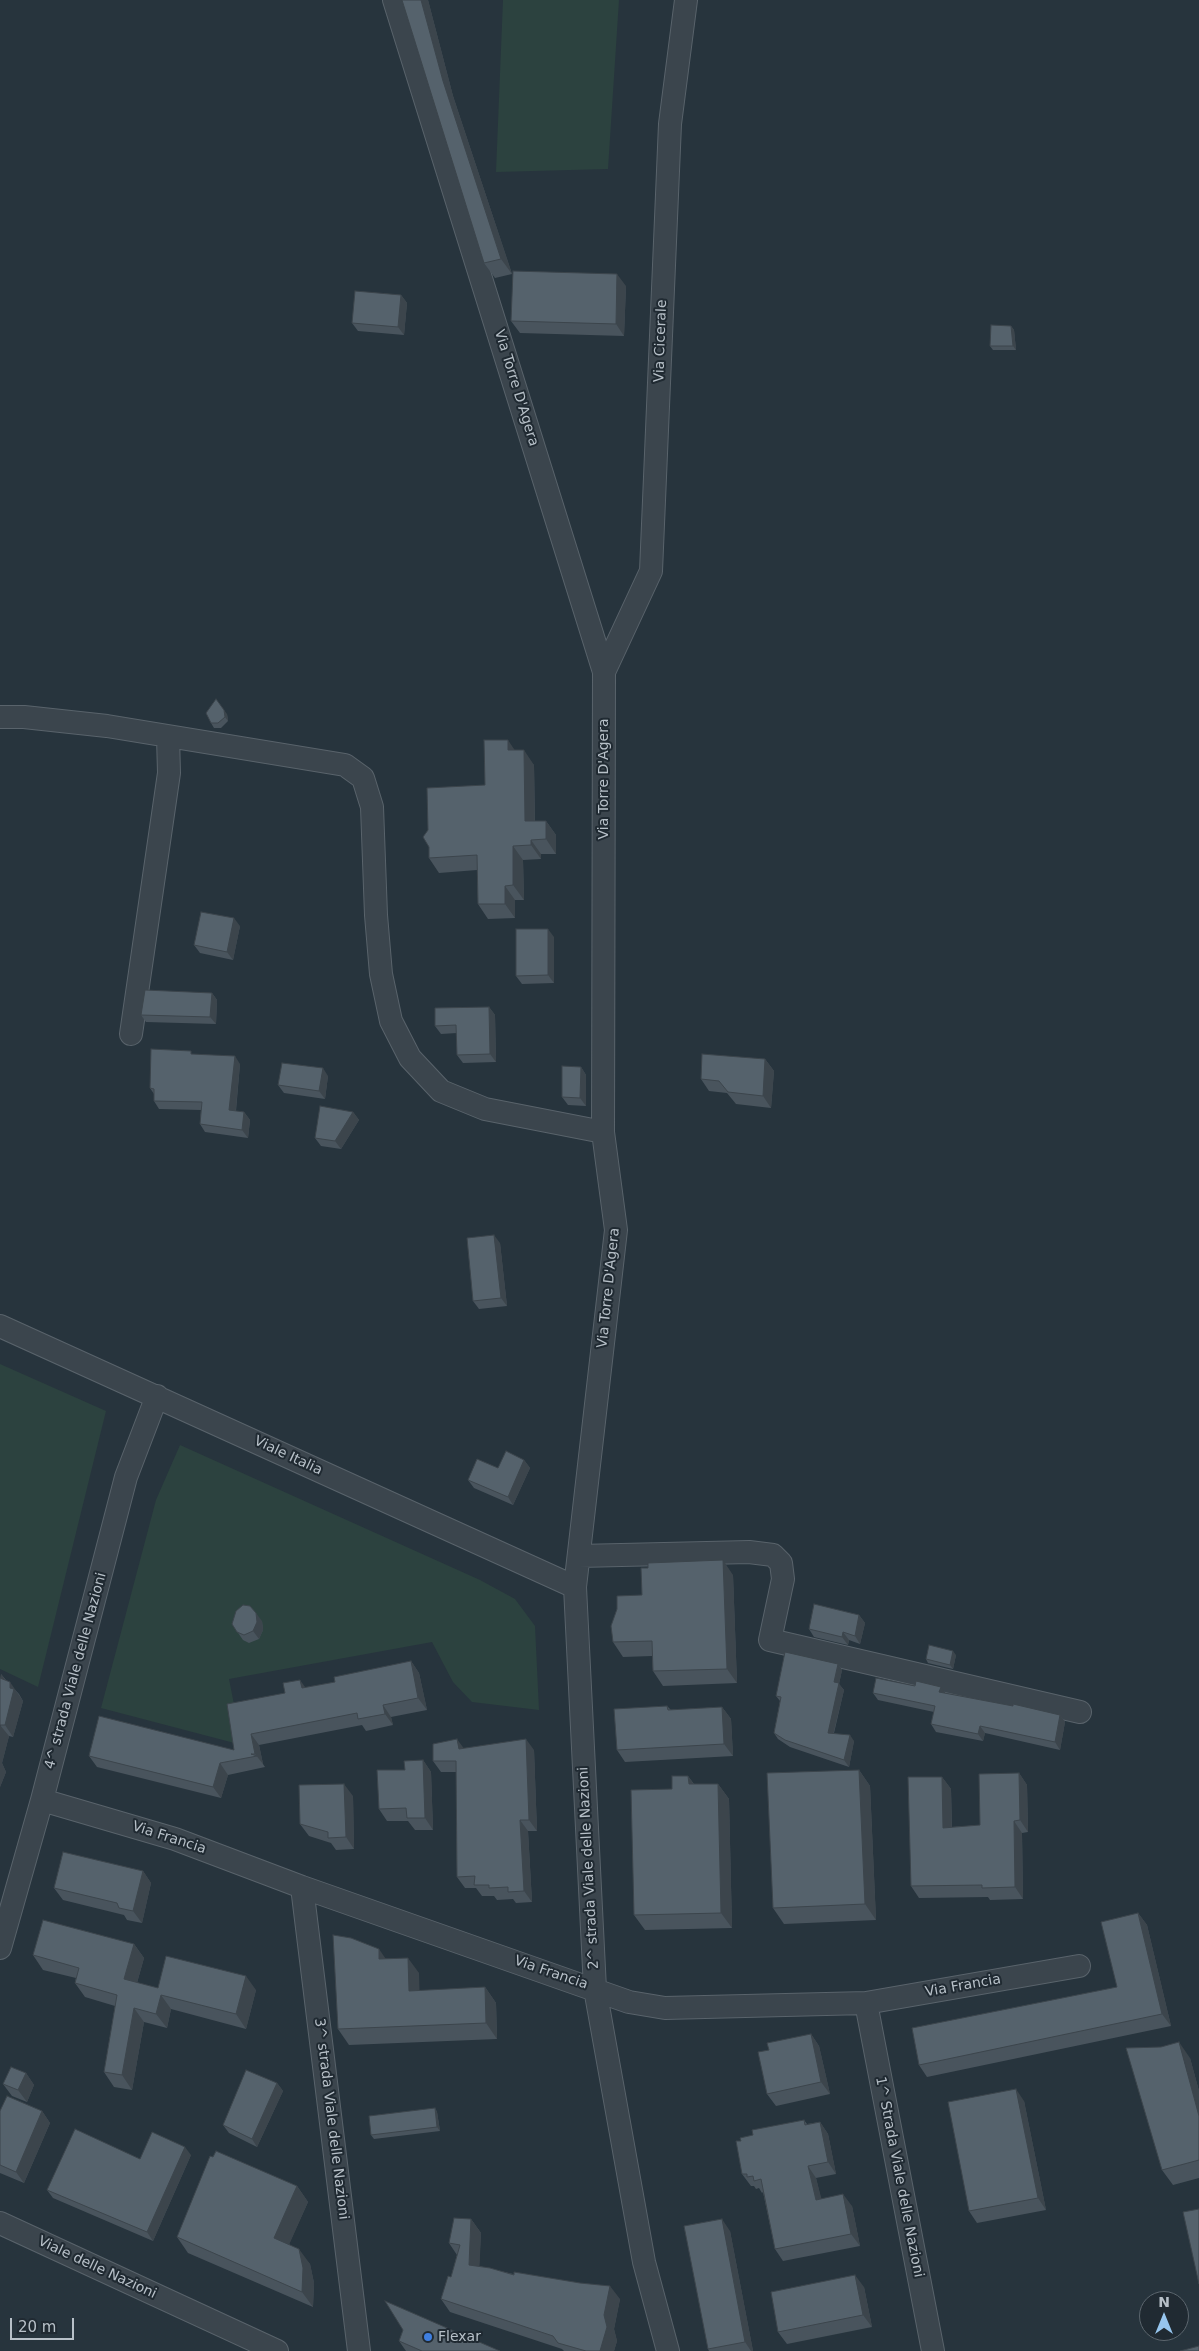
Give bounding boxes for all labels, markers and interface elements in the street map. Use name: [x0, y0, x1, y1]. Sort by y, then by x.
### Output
street label: Via Cicerale: [651, 299, 671, 383]
street label: Via Torre D'Agera: [490, 328, 542, 448]
street label: Via Torre D'Agera: [596, 719, 612, 839]
street label: Via Torre D'Agera: [594, 1227, 624, 1349]
street label: Viale Italia: [251, 1433, 325, 1479]
street label: 4^ strada Viale delle Nazioni: [42, 1571, 110, 1771]
street label: 2^ strada Viale delle Nazioni: [575, 1766, 603, 1970]
street label: Via Francia: [130, 1818, 208, 1858]
street label: Via Francia: [512, 1953, 590, 1993]
street label: Via Francia: [924, 1971, 1002, 2001]
street label: 3^ strada Viale delle Nazioni: [310, 2017, 352, 2221]
street label: 1^ Strada Viale delle Nazioni: [871, 2075, 927, 2279]
street label: Viale delle Nazioni: [35, 2233, 159, 2303]
north arrow: [1139, 2291, 1189, 2341]
text: N: [1158, 2294, 1170, 2310]
scale bar: [12, 2308, 76, 2340]
text: 20 m: [18, 2318, 56, 2336]
place label: Flexar: [438, 2329, 481, 2345]
marker: Flexar: [422, 2331, 434, 2343]

